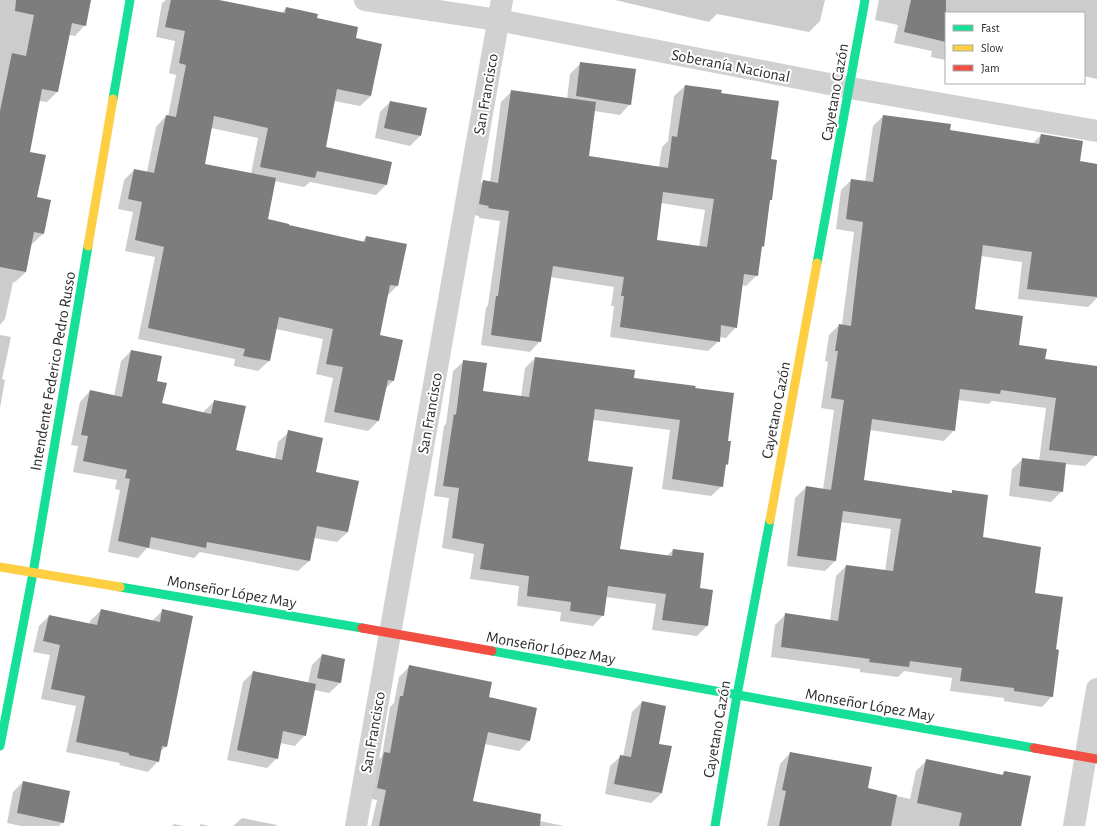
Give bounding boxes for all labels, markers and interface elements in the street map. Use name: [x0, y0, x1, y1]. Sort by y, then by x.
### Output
legend: [945, 12, 1085, 84]
text: Fast: [981, 22, 1000, 34]
street label: Cayetano Cazón: [819, 42, 852, 142]
text: Slow: [981, 42, 1003, 54]
street label: Soberanía Nacional: [670, 47, 791, 85]
street label: San Francisco: [471, 52, 501, 136]
text: Jam: [981, 62, 1000, 74]
street label: Intendente Federico Pedro Russo: [28, 270, 78, 472]
street label: Cayetano Cazón: [759, 360, 794, 460]
street label: San Francisco: [415, 371, 445, 455]
street label: Monseñor López May: [166, 573, 298, 612]
street label: Monseñor López May: [485, 629, 617, 668]
street label: Cayetano Cazón: [701, 679, 734, 779]
street label: Monseñor López May: [804, 686, 936, 725]
street label: San Francisco: [358, 690, 388, 774]

